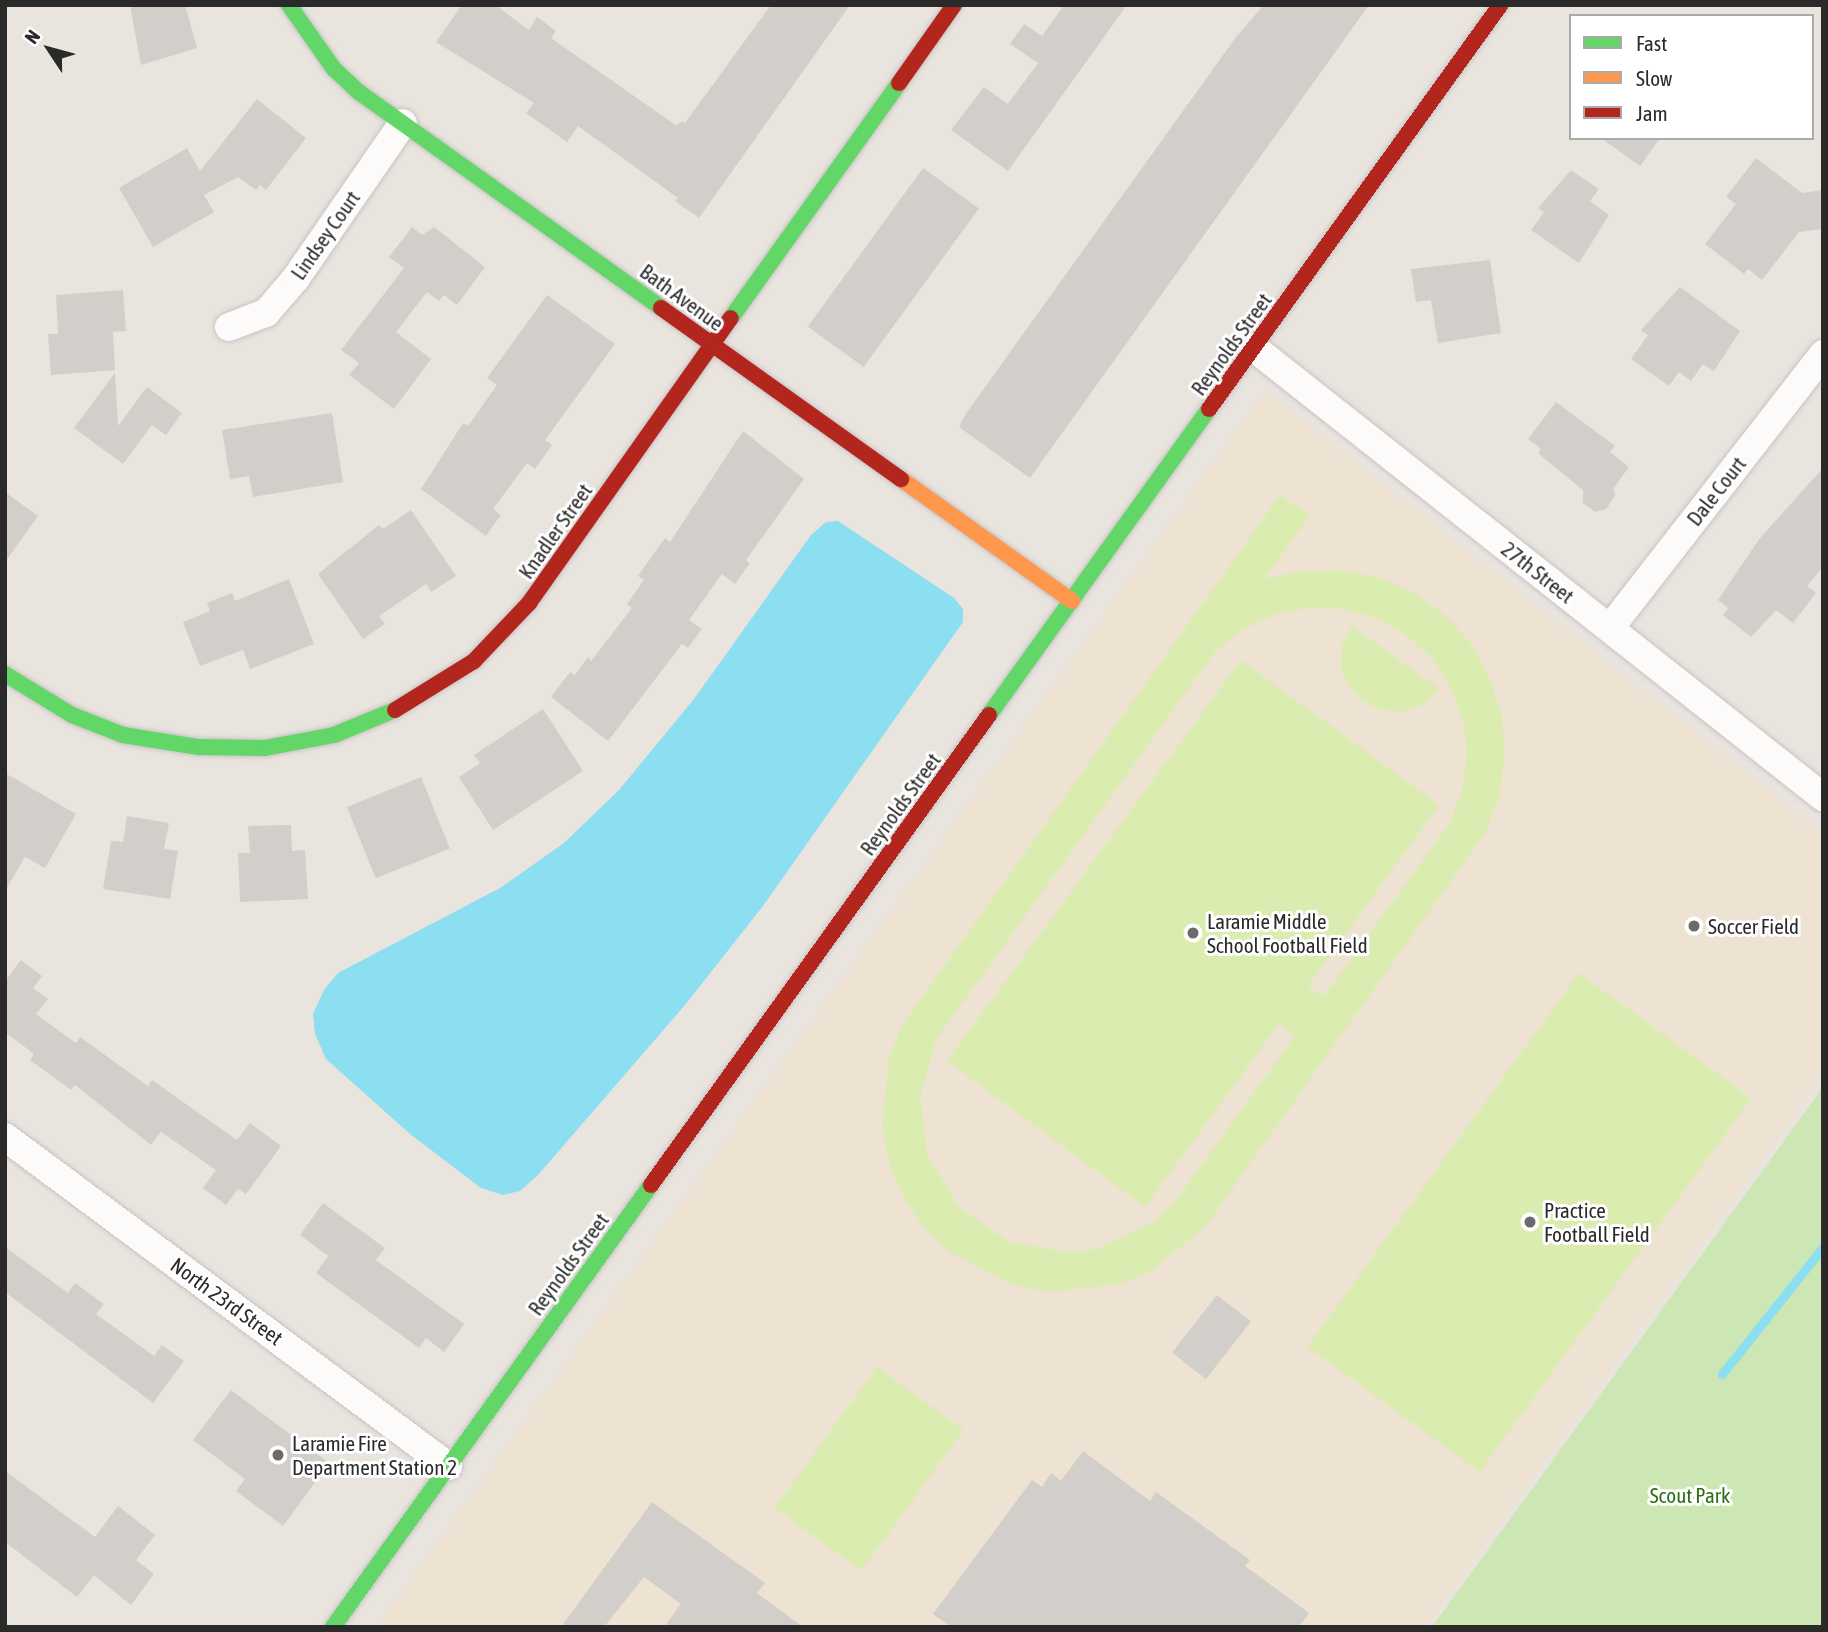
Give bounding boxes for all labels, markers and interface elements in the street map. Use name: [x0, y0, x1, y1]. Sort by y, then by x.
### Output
north arrow: [14, 14, 84, 84]
legend: [1569, 14, 1814, 140]
text: N: [20, 26, 44, 48]
text: Fast: [1636, 31, 1667, 55]
text: Slow: [1636, 66, 1672, 90]
text: Jam: [1636, 101, 1668, 125]
street label: Lindsey Court: [285, 186, 365, 284]
street label: Bath Avenue: [635, 258, 729, 336]
street label: Reynolds Street: [1185, 288, 1277, 400]
street label: Dale Court: [1681, 451, 1751, 531]
street label: Knadler Street: [513, 479, 597, 583]
street label: 27th Street: [1497, 536, 1579, 608]
street label: Reynolds Street: [854, 748, 946, 860]
place label: Laramie Middle School Football Field: [1207, 908, 1368, 958]
place label: Soccer Field: [1708, 913, 1799, 939]
marker: Soccer Field: [1686, 918, 1702, 934]
marker: Laramie Middle School Football Field: [1185, 925, 1201, 941]
place label: Practice Football Field: [1544, 1197, 1650, 1247]
street label: Reynolds Street: [522, 1208, 614, 1320]
marker: Practice Football Field: [1522, 1214, 1538, 1230]
street label: North 23rd Street: [166, 1252, 288, 1350]
place label: Laramie Fire Department Station 2: [292, 1430, 457, 1480]
marker: Laramie Fire Department Station 2: [270, 1447, 286, 1463]
park label: Scout Park: [1650, 1482, 1730, 1508]

